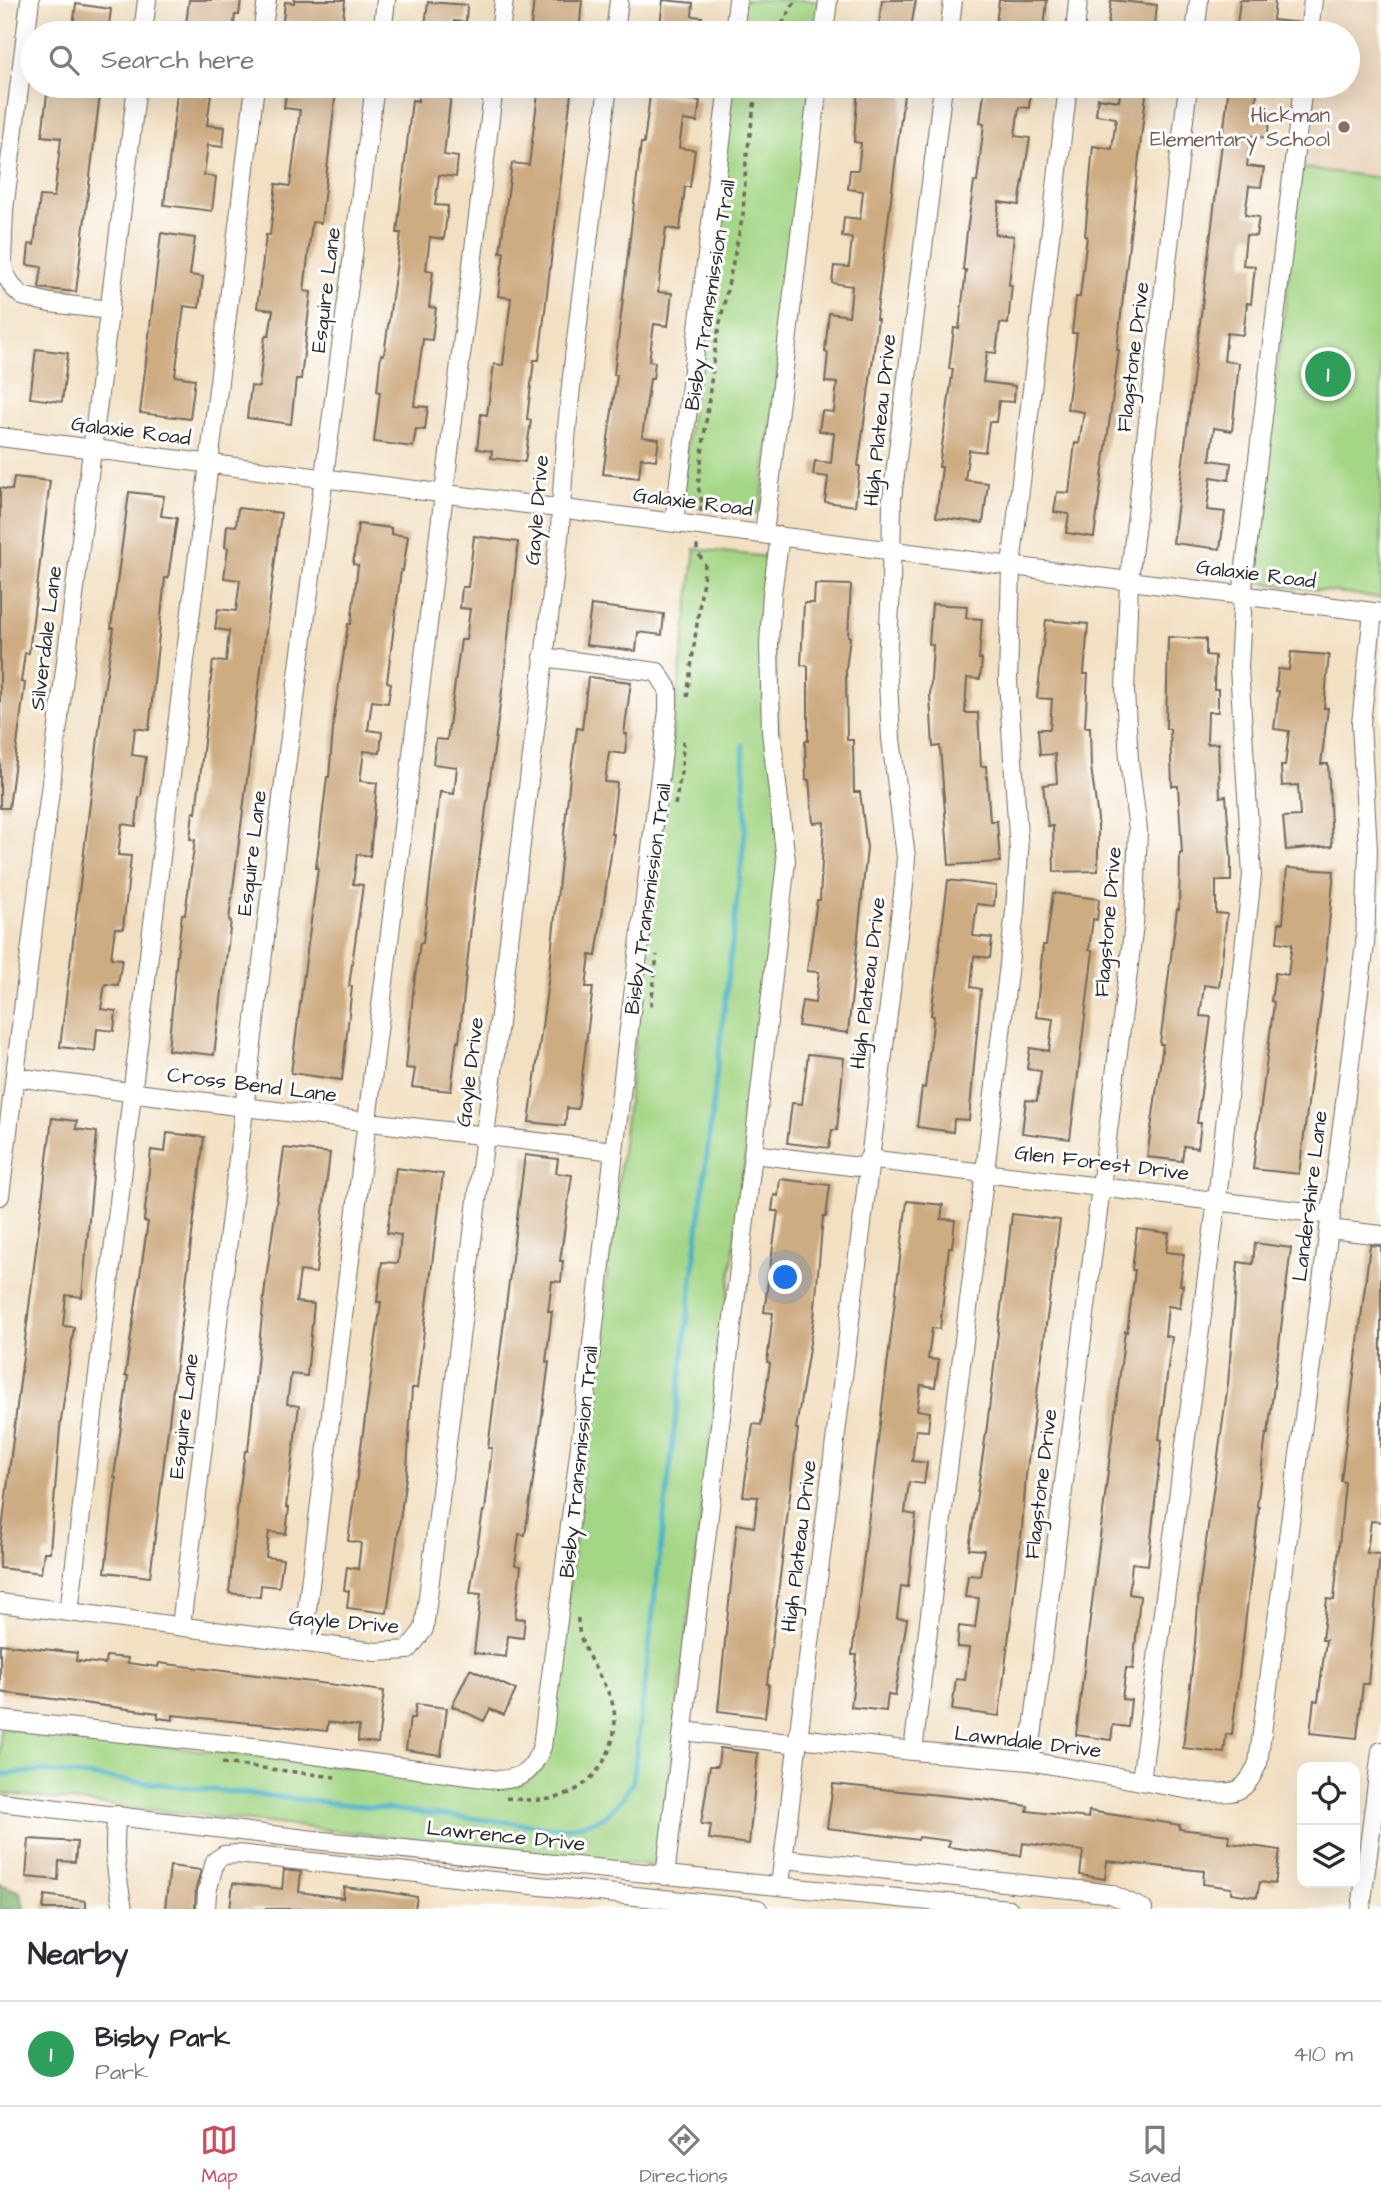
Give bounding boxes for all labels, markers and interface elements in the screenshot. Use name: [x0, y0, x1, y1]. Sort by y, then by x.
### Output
search box: [21, 21, 1360, 98]
icon: search: [45, 41, 83, 79]
text: Search here: [101, 42, 254, 78]
place label: Hickman Elementary School: [1150, 101, 1330, 156]
marker: Hickman Elementary School: [1336, 119, 1352, 135]
street label: Bisby Transmission Trail: [677, 178, 745, 413]
street label: Esquire Lane: [304, 226, 348, 354]
street label: Flagstone Drive: [1109, 280, 1159, 434]
street label: High Plateau Drive: [857, 332, 905, 508]
pin: 1: [1305, 348, 1351, 400]
street label: Galaxie Road: [70, 409, 193, 453]
street label: Gayle Drive: [518, 454, 558, 566]
street label: Galaxie Road: [632, 480, 755, 524]
street label: Galaxie Road: [1195, 552, 1318, 596]
street label: Silverdale Lane: [23, 564, 69, 712]
street label: Bisby Transmission Trail: [617, 782, 681, 1017]
street label: Esquire Lane: [230, 789, 274, 917]
street label: Flagstone Drive: [1087, 845, 1131, 999]
street label: High Plateau Drive: [843, 895, 895, 1071]
street label: Gayle Drive: [449, 1015, 493, 1129]
street label: Cross Bend Lane: [165, 1060, 339, 1110]
street label: Landershire Lane: [1285, 1109, 1335, 1283]
street label: Glen Forest Drive: [1013, 1138, 1191, 1188]
your location: [768, 1260, 802, 1294]
street label: Bisby Transmission Trail: [552, 1345, 608, 1580]
street label: Esquire Lane: [162, 1352, 206, 1480]
street label: Flagstone Drive: [1017, 1407, 1067, 1561]
street label: High Plateau Drive: [774, 1458, 826, 1634]
street label: Gayle Drive: [288, 1603, 400, 1643]
street label: Lawndale Drive: [953, 1719, 1103, 1765]
map controls: [1297, 1762, 1360, 1888]
button: locate: [1297, 1762, 1360, 1825]
street label: Lawrence Drive: [425, 1813, 587, 1859]
button: layers: [1297, 1825, 1360, 1888]
text: Nearby: [28, 1934, 128, 1976]
text: Bisby Park: [95, 2020, 230, 2056]
text: 1: [50, 2038, 52, 2070]
text: 410 m: [1293, 2038, 1353, 2070]
text: Park: [95, 2056, 148, 2088]
tab: Map: [200, 2121, 238, 2190]
tab: Directions: [639, 2121, 728, 2190]
tab: Saved: [1129, 2121, 1180, 2190]

